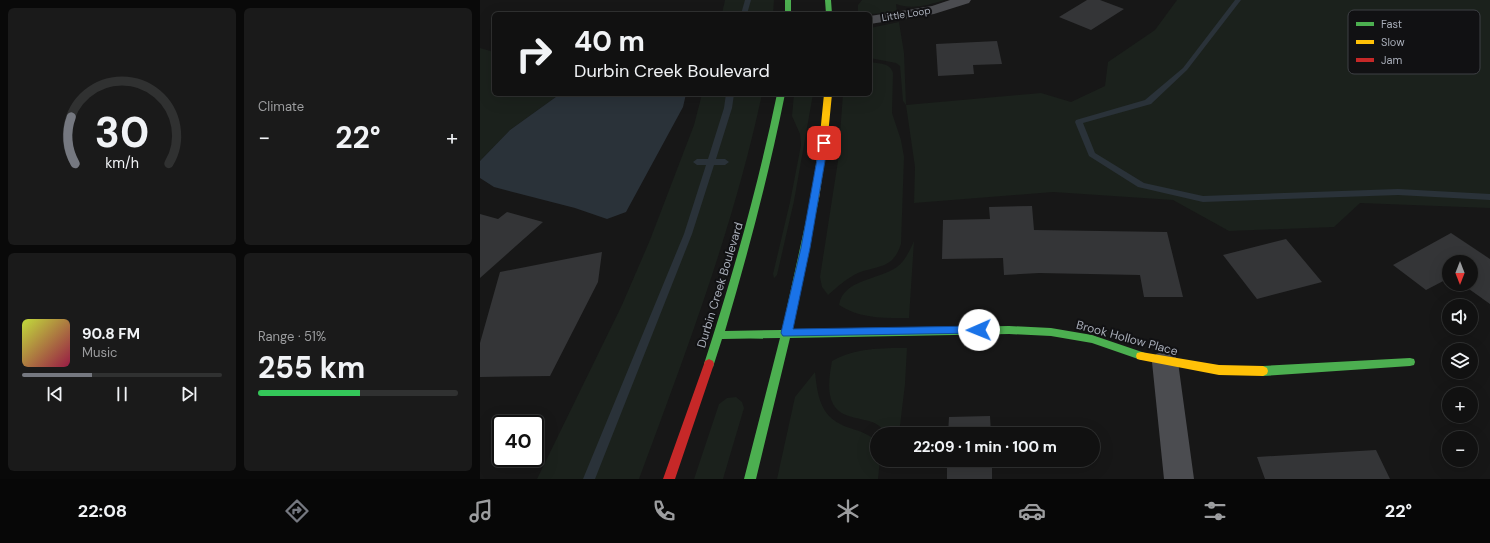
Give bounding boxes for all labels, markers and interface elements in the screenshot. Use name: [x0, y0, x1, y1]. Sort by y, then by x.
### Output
street label: Little Loop: [881, 4, 931, 24]
legend: [1348, 10, 1480, 74]
text: Fast: [1381, 17, 1402, 31]
text: 40 m: [574, 23, 645, 60]
icon: right: [508, 28, 560, 80]
text: Slow: [1381, 35, 1405, 49]
text: Jam: [1381, 53, 1402, 67]
text: Durbin Creek Boulevard: [574, 59, 770, 83]
text: Climate: [258, 98, 304, 115]
text: 30: [95, 106, 149, 160]
text: 22°: [335, 118, 381, 157]
text: −: [258, 123, 270, 152]
text: +: [446, 123, 458, 152]
pin: [807, 126, 841, 160]
icon: arrive: [813, 132, 835, 154]
text: km/h: [105, 154, 139, 172]
street label: Durbin Creek Boulevard: [693, 220, 747, 350]
north arrow: [1442, 255, 1478, 291]
map controls: [1442, 255, 1478, 467]
button: sound: [1442, 299, 1478, 335]
position arrow: [958, 309, 1000, 351]
street label: Brook Hollow Place: [1074, 317, 1180, 359]
text: 90.8 FM: [82, 324, 140, 344]
text: Range · 51%: [258, 328, 326, 345]
button: layers: [1442, 343, 1478, 379]
text: Music: [82, 344, 117, 361]
text: 255 km: [258, 348, 365, 387]
icon: previous: [44, 383, 66, 405]
icon: pause: [111, 383, 133, 405]
icon: next: [178, 383, 200, 405]
button: +: [1442, 387, 1478, 423]
speed limit sign: 40: [492, 415, 544, 467]
button: −: [1442, 431, 1478, 467]
text: 22:09 · 1 min · 100 m: [913, 437, 1057, 457]
icon: directions: [283, 497, 311, 525]
icon: music: [467, 497, 495, 525]
icon: phone: [650, 497, 678, 525]
icon: climate: [834, 497, 862, 525]
icon: car: [1018, 497, 1046, 525]
icon: filters: [1201, 497, 1229, 525]
text: 22:08: [78, 499, 127, 523]
text: 22°: [1385, 499, 1412, 523]

